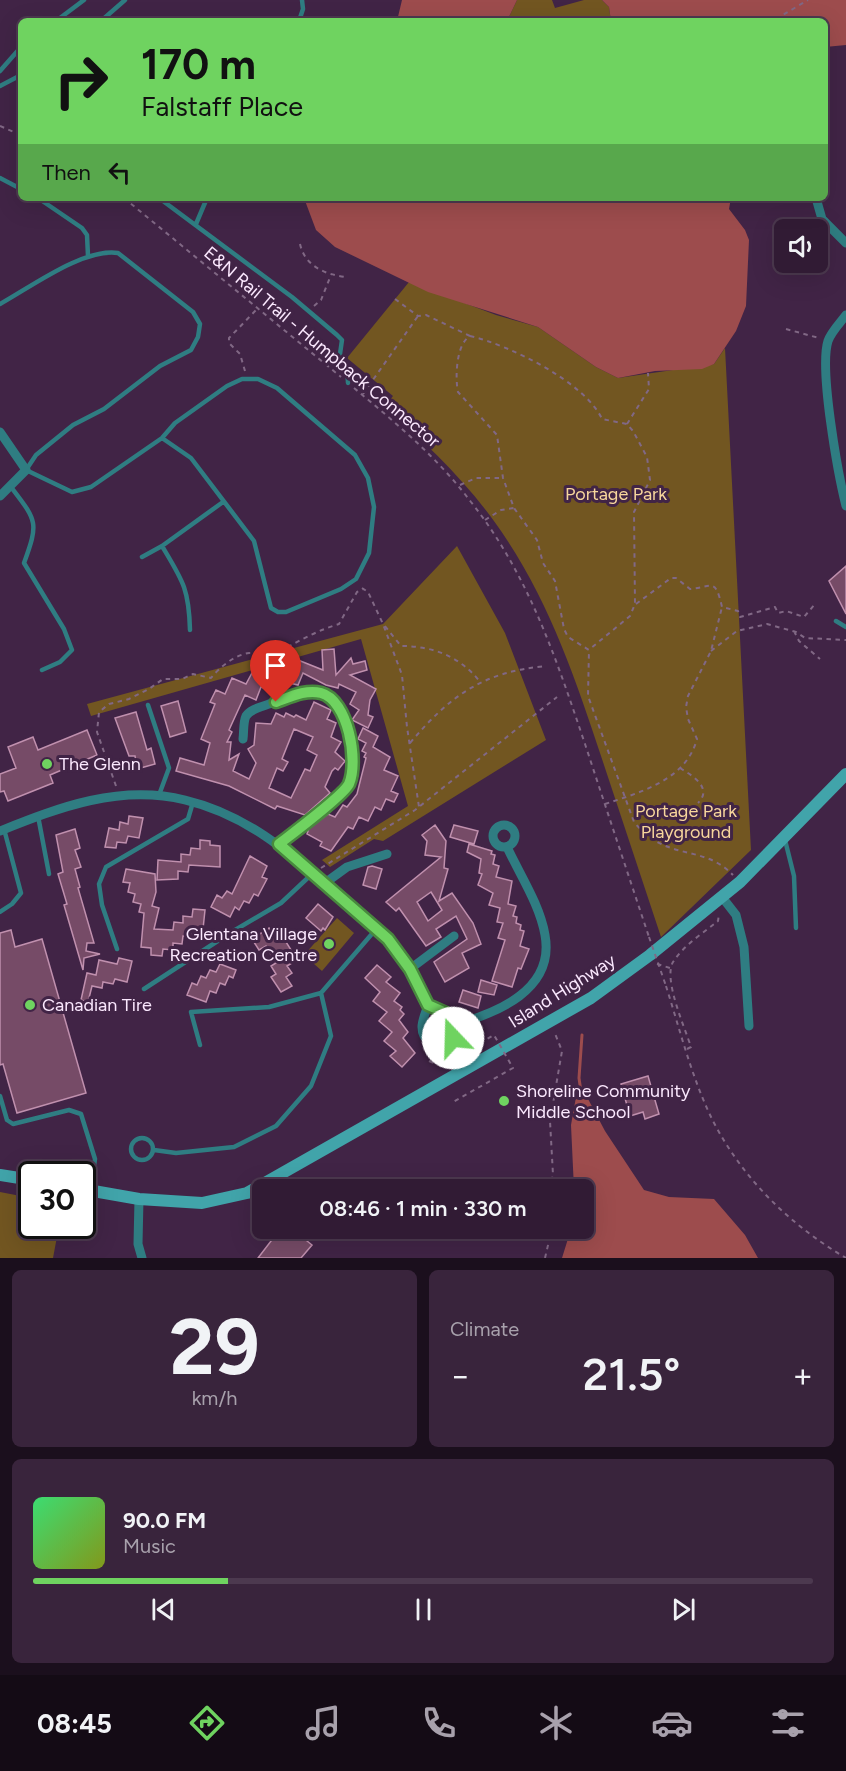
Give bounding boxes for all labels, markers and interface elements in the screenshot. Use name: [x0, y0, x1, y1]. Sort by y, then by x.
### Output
text: 170 m: [141, 39, 256, 90]
icon: right: [42, 42, 120, 120]
text: Falstaff Place: [141, 90, 303, 123]
icon: left: [103, 156, 136, 189]
text: Then: [42, 159, 91, 186]
map controls: [774, 219, 828, 273]
button: sound: [774, 219, 828, 273]
street label: E&N Rail Trail - Humpback Connector: [200, 242, 444, 452]
park label: Portage Park: [565, 483, 667, 505]
pin: [250, 640, 301, 702]
icon: arrive: [259, 649, 292, 682]
place label: The Glenn: [59, 753, 141, 775]
marker: The Glenn: [40, 757, 54, 771]
park label: Portage Park Playground: [635, 800, 737, 843]
place label: Glentana Village Recreation Centre: [170, 923, 317, 966]
marker: Glentana Village Recreation Centre: [322, 937, 336, 951]
street label: Island Highway: [504, 949, 620, 1033]
place label: Canadian Tire: [42, 994, 152, 1016]
marker: Canadian Tire: [23, 998, 37, 1012]
position arrow: [421, 1006, 485, 1070]
place label: Shoreline Community Middle School: [516, 1080, 691, 1123]
marker: Shoreline Community Middle School: [497, 1094, 511, 1108]
speed limit sign: 30: [18, 1161, 96, 1239]
text: 08:46 · 1 min · 330 m: [319, 1195, 527, 1222]
text: 29: [169, 1300, 260, 1394]
text: Climate: [450, 1317, 519, 1341]
text: 21.5°: [583, 1347, 680, 1401]
text: −: [450, 1356, 471, 1395]
text: +: [792, 1356, 813, 1395]
text: km/h: [192, 1386, 237, 1410]
text: 90.0 FM: [123, 1507, 206, 1534]
text: Music: [123, 1534, 176, 1558]
icon: previous: [147, 1593, 180, 1626]
icon: pause: [407, 1593, 440, 1626]
icon: next: [667, 1593, 700, 1626]
icon: directions: [186, 1702, 228, 1744]
icon: music: [302, 1702, 344, 1744]
icon: phone: [418, 1702, 460, 1744]
icon: climate: [535, 1702, 577, 1744]
icon: car: [651, 1702, 693, 1744]
icon: filters: [767, 1702, 809, 1744]
text: 08:45: [37, 1707, 112, 1740]

